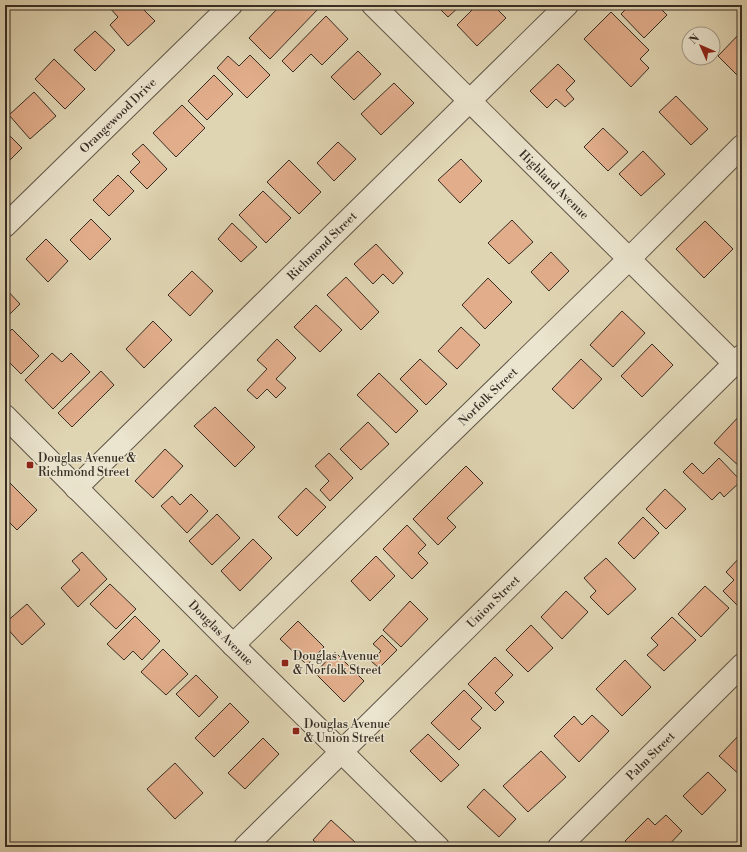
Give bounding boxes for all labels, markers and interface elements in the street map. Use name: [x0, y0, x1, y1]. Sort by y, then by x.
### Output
north arrow: [681, 26, 721, 66]
text: N: [687, 31, 703, 48]
street label: Orangewood Drive: [76, 75, 159, 156]
street label: Highland Avenue: [516, 147, 592, 223]
street label: Richmond Street: [284, 208, 360, 284]
street label: Norfolk Street: [455, 364, 521, 429]
place label: Douglas Avenue & Richmond Street: [38, 451, 137, 480]
marker: Douglas Avenue & Richmond Street: [25, 460, 35, 470]
street label: Union Street: [464, 572, 524, 631]
street label: Douglas Avenue: [185, 597, 257, 669]
place label: Douglas Avenue & Norfolk Street: [293, 649, 383, 678]
marker: Douglas Avenue & Norfolk Street: [280, 658, 290, 668]
place label: Douglas Avenue & Union Street: [304, 717, 390, 746]
marker: Douglas Avenue & Union Street: [291, 726, 301, 736]
street label: Palm Street: [623, 728, 679, 784]

